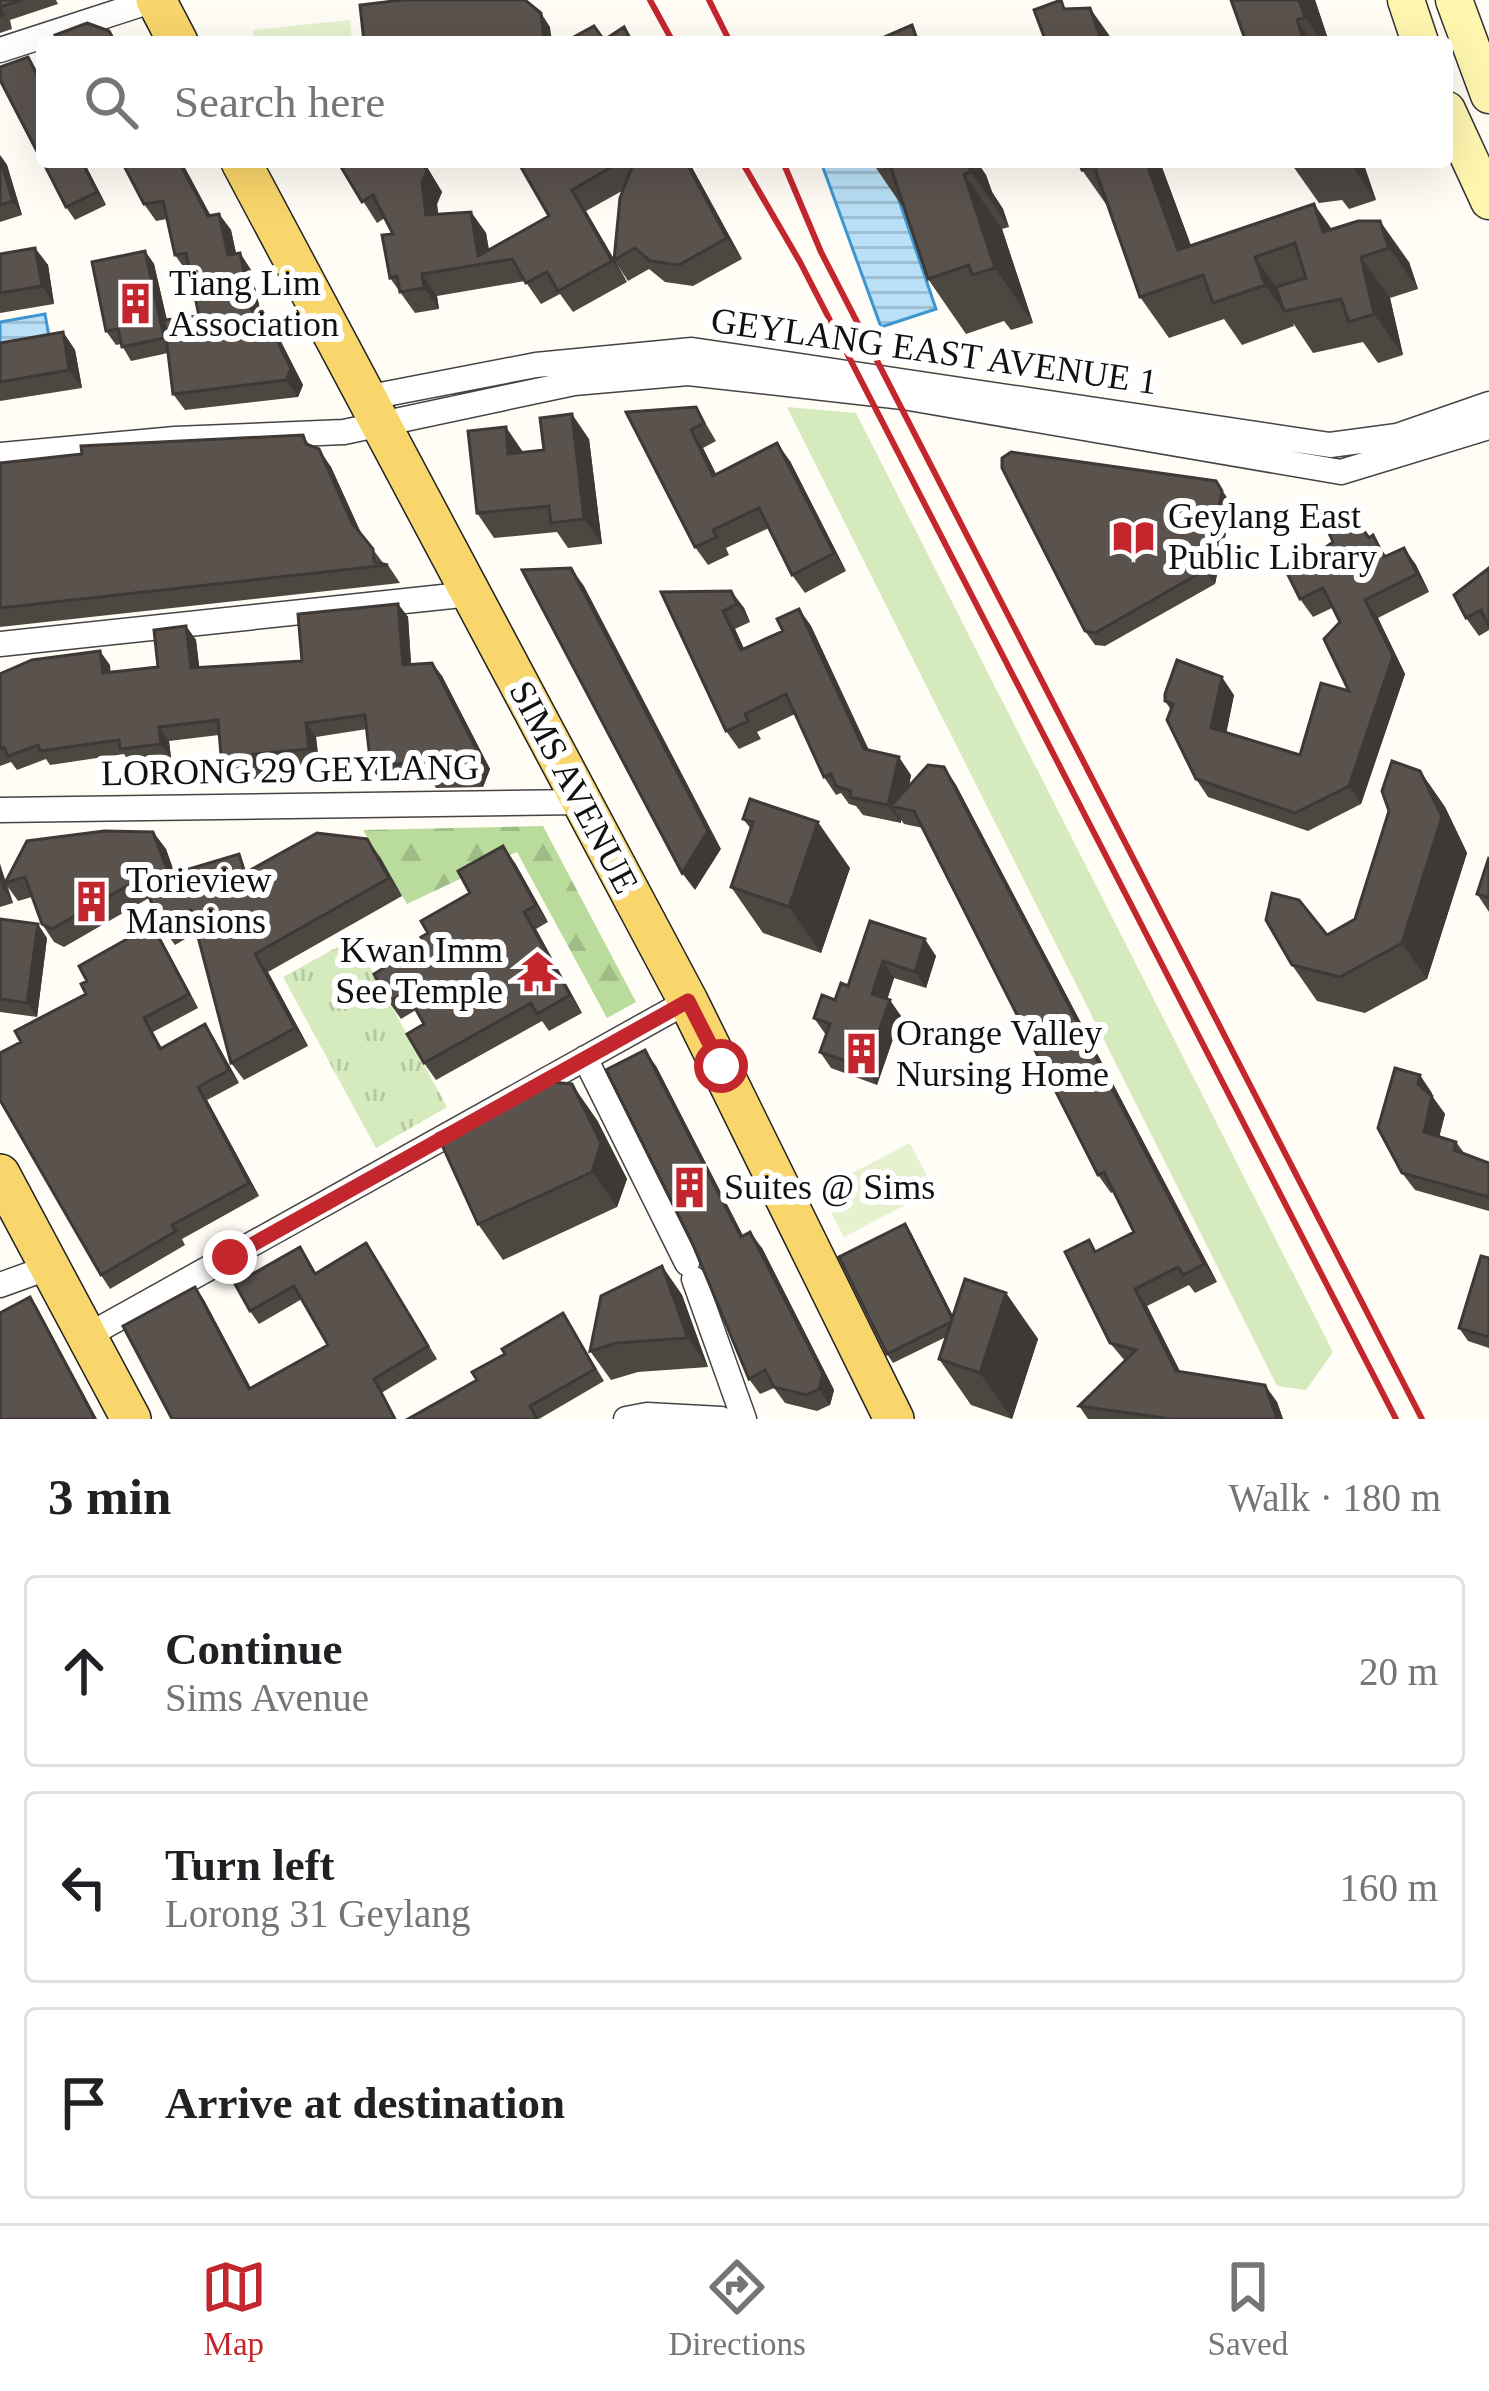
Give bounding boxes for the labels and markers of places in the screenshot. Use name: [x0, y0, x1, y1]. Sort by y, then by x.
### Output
place label: Tiang Lim Association: [169, 263, 339, 344]
building icon: Tiang Lim Association: [112, 281, 158, 327]
place label: Geylang East Public Library: [1168, 496, 1377, 577]
library icon: Geylang East Public Library: [1111, 514, 1157, 560]
place label: Torieview Mansions: [126, 860, 271, 941]
building icon: Torieview Mansions: [69, 878, 115, 924]
place label: Kwan Imm See Temple: [335, 930, 503, 1011]
temple icon: Kwan Imm See Temple: [514, 948, 560, 994]
place label: Orange Valley Nursing Home: [896, 1013, 1109, 1094]
building icon: Orange Valley Nursing Home: [839, 1031, 885, 1077]
building icon: Suites @ Sims: [667, 1164, 713, 1210]
place label: Suites @ Sims: [724, 1167, 935, 1207]

